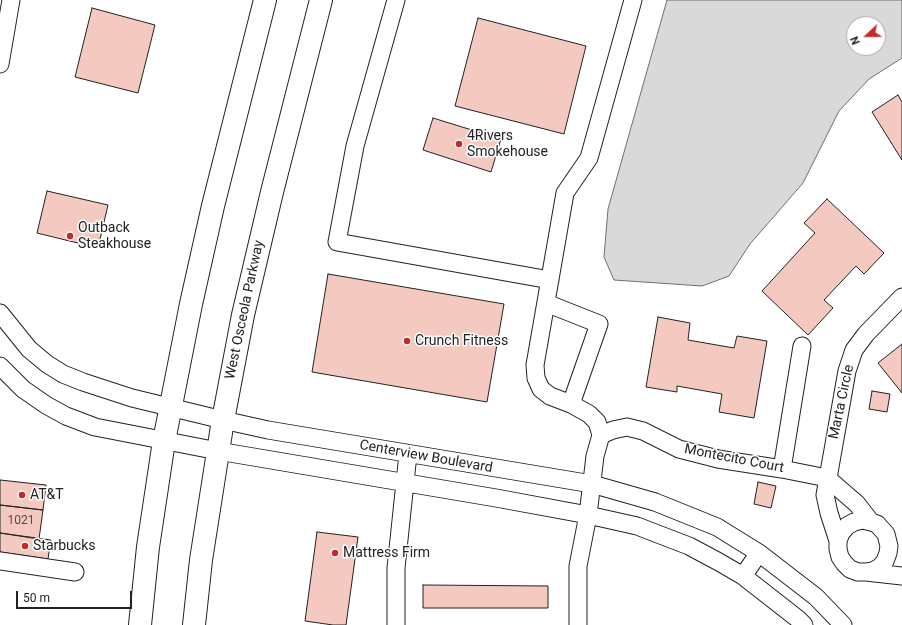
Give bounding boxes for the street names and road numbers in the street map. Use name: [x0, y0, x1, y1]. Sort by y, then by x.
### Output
street label: West Osceola Parkway: [222, 239, 268, 381]
street label: Marta Circle: [826, 363, 858, 441]
street label: Centerview Boulevard: [358, 437, 494, 477]
street label: Montecito Court: [683, 441, 785, 477]

